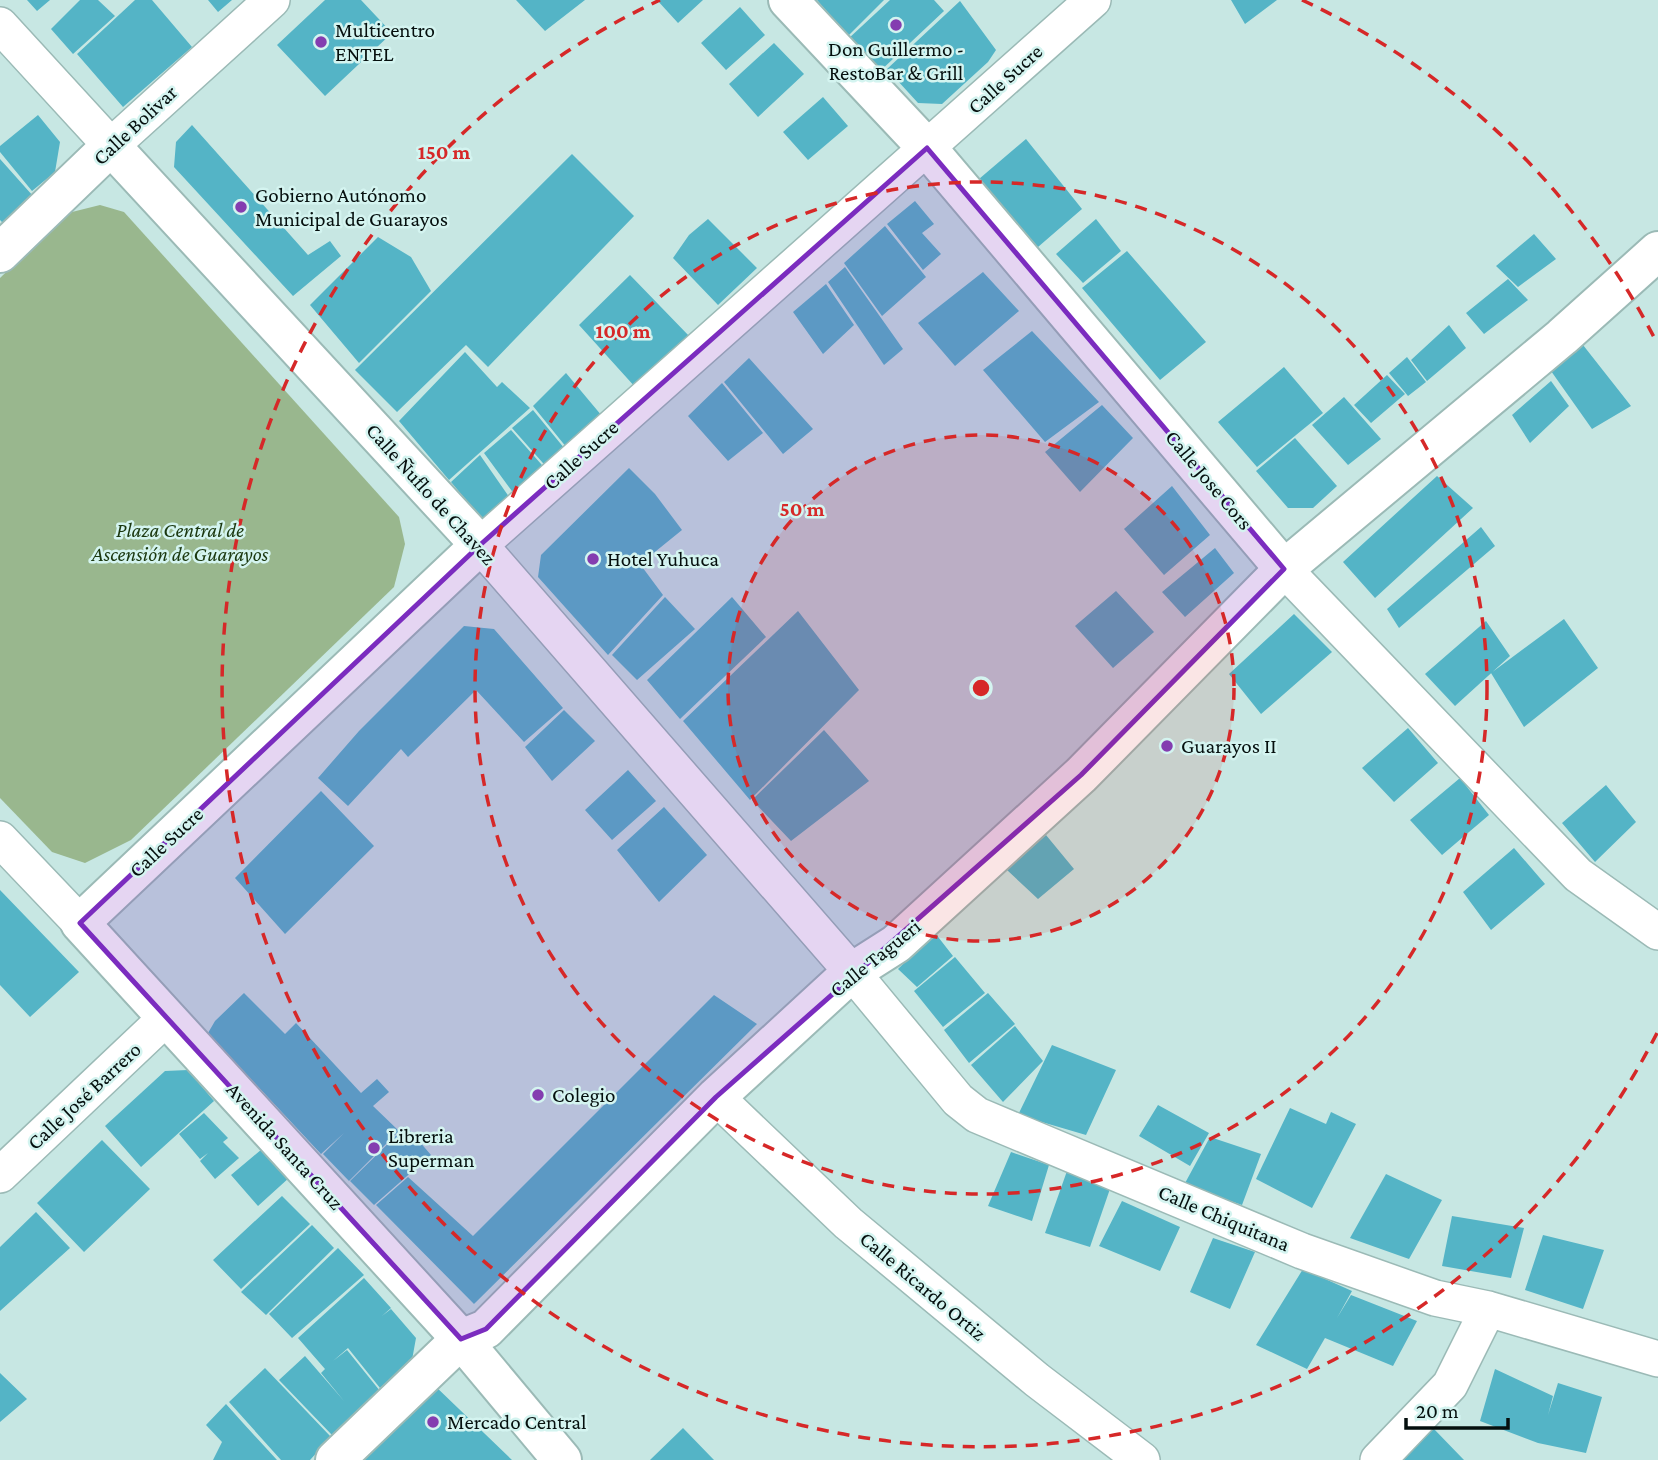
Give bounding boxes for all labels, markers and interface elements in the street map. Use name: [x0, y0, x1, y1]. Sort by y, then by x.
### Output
marker: Don Guillermo - RestoBar & Grill: [888, 17, 904, 33]
place label: Multicentro ENTEL: [335, 18, 435, 66]
marker: Multicentro ENTEL: [313, 34, 329, 50]
place label: Don Guillermo - RestoBar & Grill: [828, 37, 964, 85]
street label: Calle Sucre: [963, 39, 1047, 119]
street label: Calle Bolivar: [88, 80, 182, 170]
text: 150 m: [418, 140, 471, 164]
place label: Gobierno Autónomo Municipal de Guarayos: [255, 183, 448, 231]
marker: Gobierno Autónomo Municipal de Guarayos: [233, 199, 249, 215]
text: 100 m: [595, 319, 651, 343]
street label: Calle Sucre: [539, 415, 623, 495]
street label: Calle Ñuflo de Chavez: [361, 418, 501, 570]
street label: Calle Jose Cors: [1160, 425, 1258, 535]
text: 50 m: [780, 497, 825, 521]
park label: Plaza Central de Ascensión de Guarayos: [91, 518, 269, 566]
place label: Hotel Yuhuca: [607, 547, 719, 571]
marker: Hotel Yuhuca: [585, 551, 601, 567]
centre of rings: [969, 676, 993, 700]
place label: Guarayos II: [1181, 734, 1277, 758]
marker: Guarayos II: [1159, 738, 1175, 754]
street label: Calle Sucre: [124, 802, 208, 882]
street label: Calle Tagueri: [825, 914, 926, 1002]
street label: Calle José Barrero: [22, 1037, 146, 1155]
street label: Avenida Santa Cruz: [222, 1077, 348, 1215]
place label: Colegio: [552, 1083, 616, 1107]
marker: Colegio: [530, 1087, 546, 1103]
place label: Libreria Superman: [388, 1124, 475, 1172]
marker: Libreria Superman: [366, 1140, 382, 1156]
street label: Calle Chiquitana: [1155, 1180, 1294, 1257]
street label: Calle Ricardo Ortiz: [855, 1226, 991, 1346]
scale bar: [1406, 1386, 1508, 1430]
text: 20 m: [1416, 1399, 1459, 1423]
place label: Mercado Central: [447, 1410, 587, 1434]
marker: Mercado Central: [425, 1414, 441, 1430]

